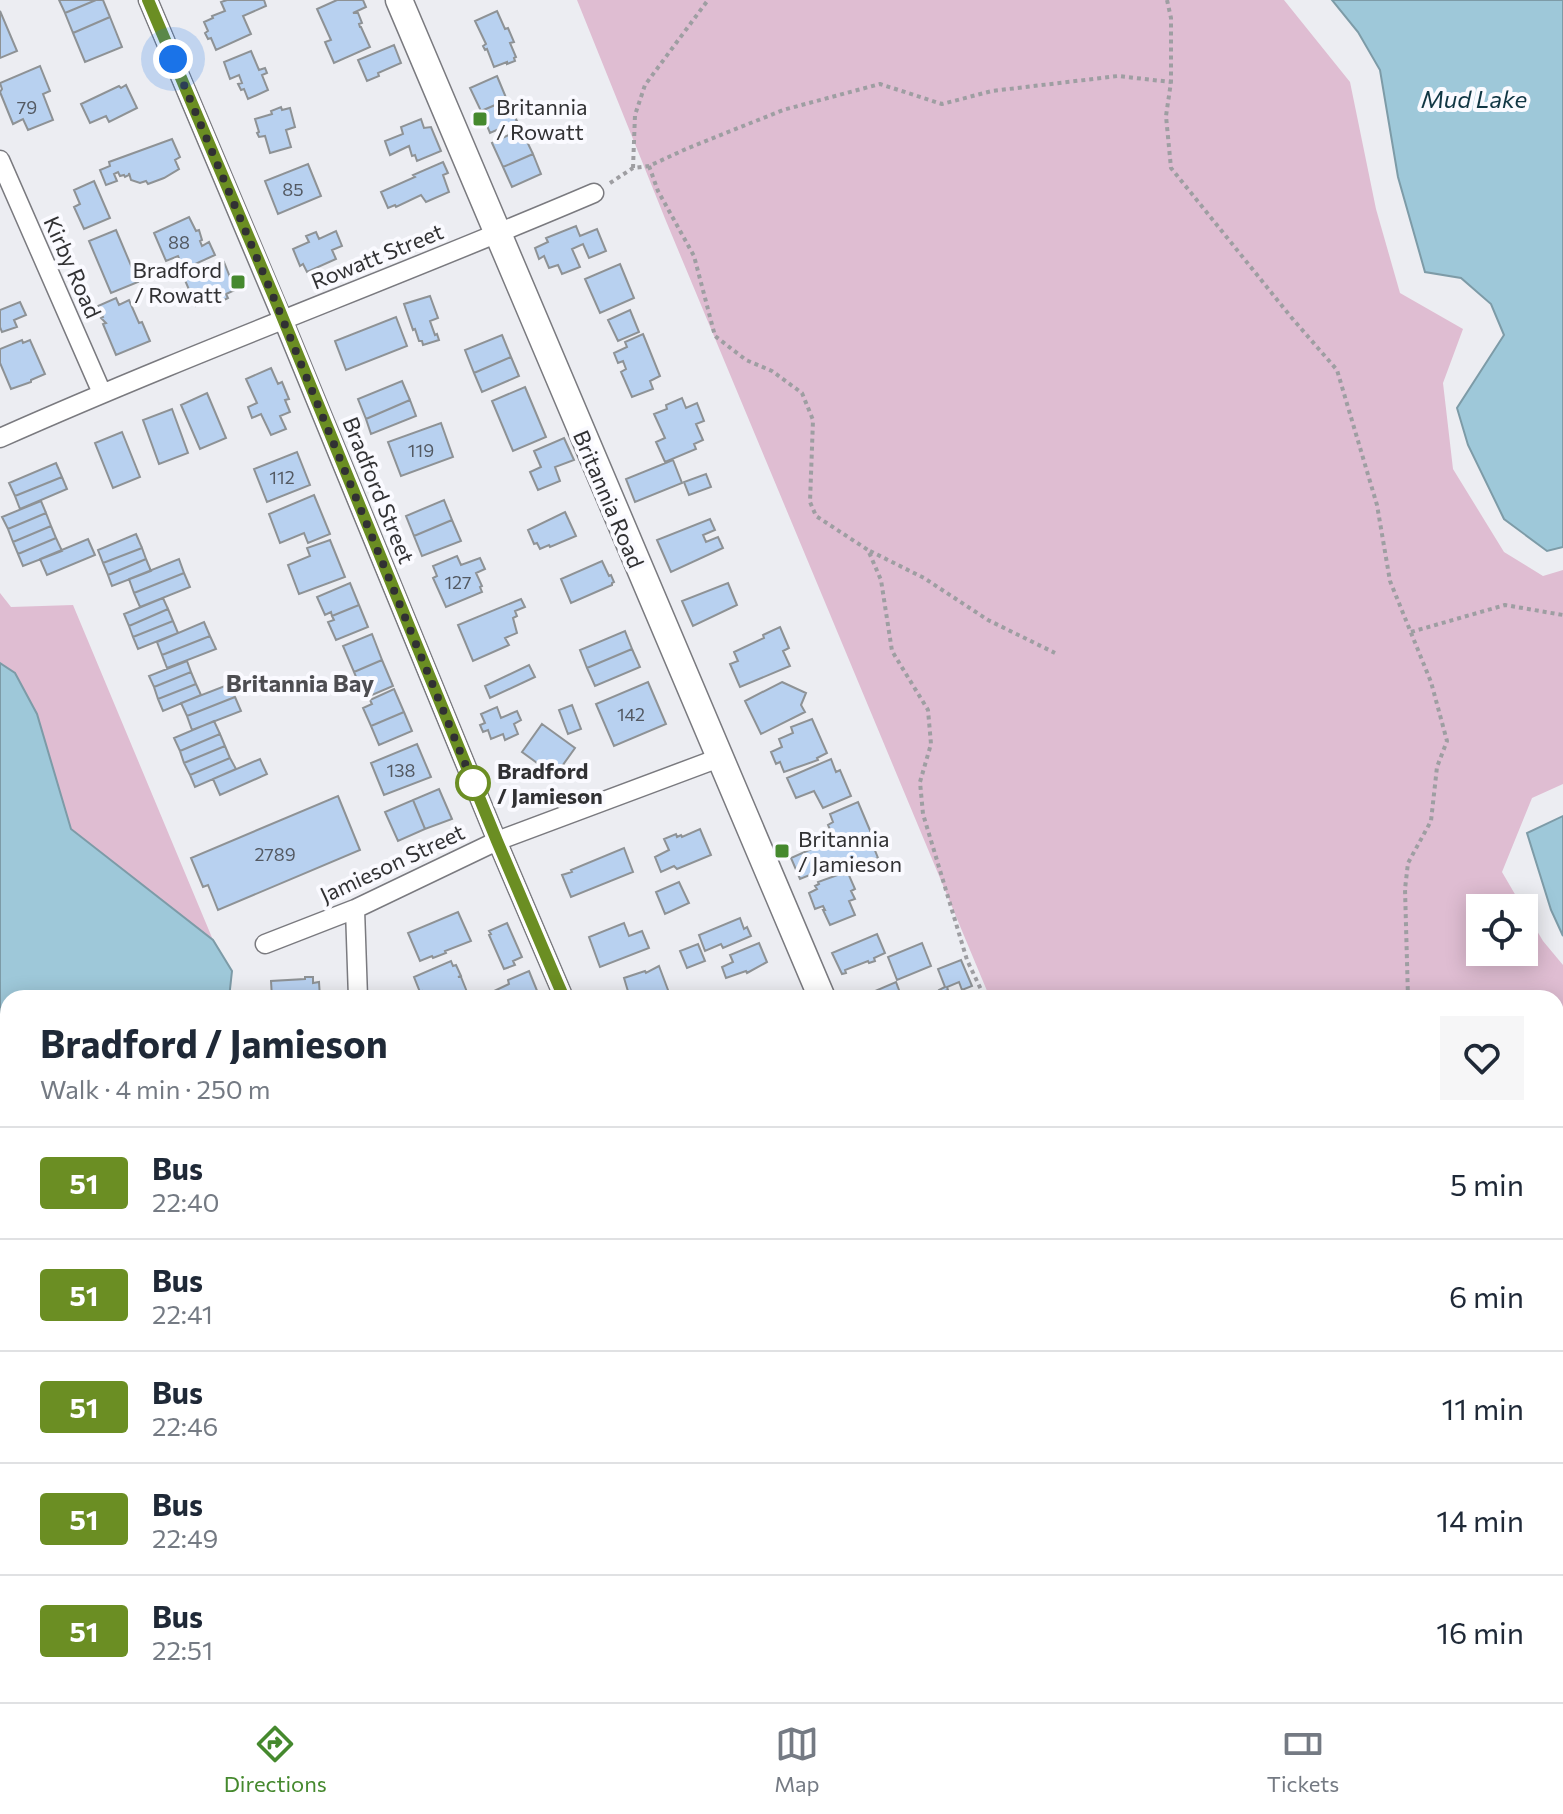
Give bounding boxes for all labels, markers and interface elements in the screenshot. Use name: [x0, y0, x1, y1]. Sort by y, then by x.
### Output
your location: [153, 39, 193, 79]
water label: Mud Lake: [1421, 84, 1527, 113]
place label: Britannia / Rowatt: [496, 93, 588, 145]
house number: 79: [17, 96, 37, 118]
marker: Britannia / Rowatt: [471, 110, 489, 128]
house number: 85: [282, 178, 304, 200]
street label: Kirby Road: [39, 212, 107, 322]
street label: Rowatt Street: [307, 217, 447, 295]
house number: 88: [168, 231, 190, 253]
place label: Bradford / Rowatt: [133, 256, 222, 308]
marker: Bradford / Rowatt: [229, 273, 247, 291]
street label: Bradford Street: [337, 413, 421, 567]
street label: Britannia Road: [568, 426, 650, 572]
house number: 119: [408, 439, 434, 461]
house number: 112: [269, 466, 295, 488]
house number: 127: [444, 571, 472, 593]
district label: Britannia Bay: [226, 668, 374, 697]
house number: 142: [617, 703, 645, 725]
place label: Bradford / Jamieson: [497, 757, 603, 809]
house number: 138: [387, 759, 416, 781]
marker: Bradford / Jamieson: [456, 766, 490, 800]
street label: Jamieson Street: [315, 818, 469, 908]
place label: Britannia / Jamieson: [798, 825, 902, 877]
marker: Britannia / Jamieson: [773, 842, 791, 860]
house number: 2789: [254, 843, 296, 865]
map controls: [1466, 894, 1538, 966]
button: locate: [1466, 894, 1538, 966]
button: heart: [1440, 1016, 1524, 1100]
text: Bradford / Jamieson: [40, 1019, 388, 1066]
text: Walk · 4 min · 250 m: [40, 1073, 270, 1104]
text: Bus: [152, 1149, 203, 1186]
text: 5 min: [1450, 1165, 1524, 1202]
text: 51: [70, 1166, 99, 1200]
text: 22:40: [152, 1186, 220, 1217]
text: Bus: [152, 1261, 203, 1298]
text: 6 min: [1449, 1277, 1524, 1314]
text: 51: [70, 1278, 99, 1312]
text: 22:41: [152, 1298, 213, 1329]
text: Bus: [152, 1373, 203, 1410]
text: 11 min: [1442, 1389, 1524, 1426]
text: 51: [70, 1390, 99, 1424]
text: 22:46: [152, 1410, 218, 1441]
text: Bus: [152, 1485, 203, 1522]
text: 14 min: [1436, 1501, 1524, 1538]
text: 51: [70, 1502, 99, 1536]
text: 22:49: [152, 1522, 218, 1553]
text: Bus: [152, 1597, 203, 1634]
text: 16 min: [1436, 1613, 1524, 1650]
text: 51: [70, 1614, 99, 1648]
text: 22:51: [152, 1634, 213, 1665]
tab: Directions: [224, 1722, 327, 1797]
tab: Map: [774, 1722, 820, 1797]
tab: Tickets: [1267, 1722, 1339, 1797]

